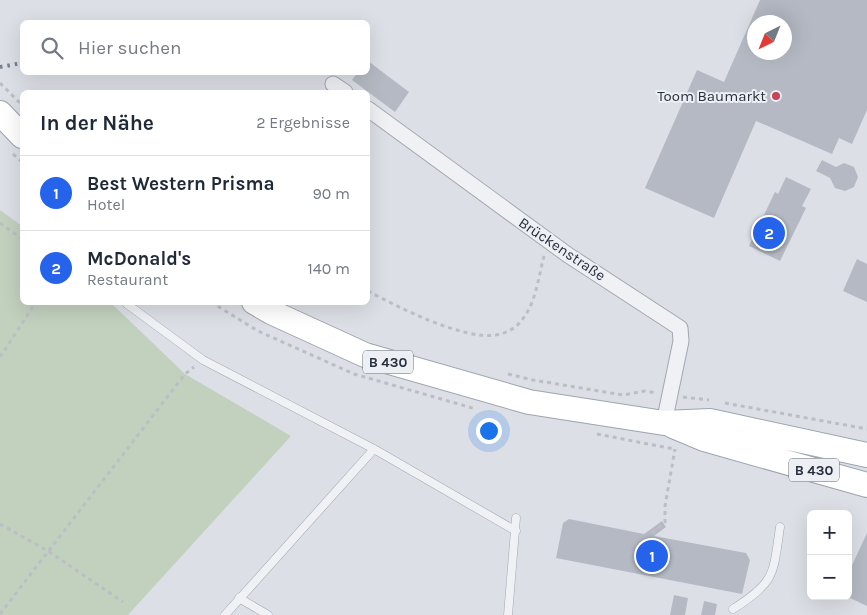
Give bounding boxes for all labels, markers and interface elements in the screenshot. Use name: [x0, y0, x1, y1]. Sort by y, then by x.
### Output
north arrow: [747, 15, 792, 60]
search box: [20, 20, 370, 75]
icon: search: [38, 34, 66, 62]
text: Hier suchen: [78, 37, 181, 59]
place label: Toom Baumarkt: [657, 87, 766, 105]
marker: Toom Baumarkt: [770, 90, 782, 102]
text: In der Nähe: [40, 111, 154, 135]
text: 2 Ergebnisse: [256, 113, 350, 132]
text: Best Western Prisma: [87, 173, 275, 195]
text: 1: [53, 184, 59, 203]
text: 90 m: [312, 184, 350, 203]
text: Hotel: [87, 195, 125, 214]
street label: Brückenstraße: [515, 213, 609, 285]
pin: 2: [753, 214, 785, 252]
text: McDonald's: [87, 248, 191, 270]
text: 2: [51, 259, 61, 278]
text: 140 m: [308, 259, 350, 278]
text: Restaurant: [87, 270, 168, 289]
road number: B 430: [363, 351, 413, 374]
your location: [476, 418, 502, 444]
road number: B 430: [789, 458, 839, 482]
map controls: [807, 510, 852, 600]
button: +: [807, 510, 852, 555]
pin: 1: [636, 537, 668, 575]
button: −: [807, 555, 852, 600]

